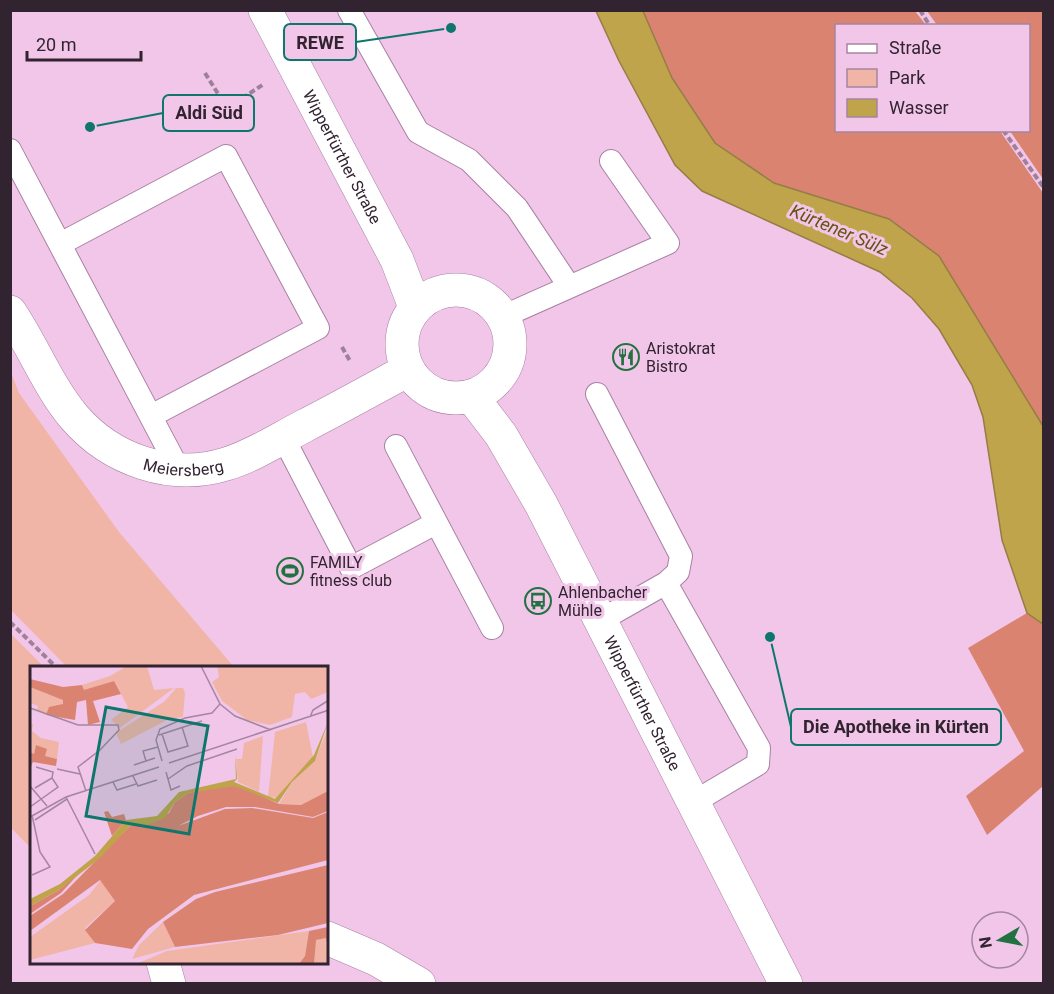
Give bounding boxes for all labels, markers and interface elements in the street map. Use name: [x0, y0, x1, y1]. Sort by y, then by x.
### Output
scale bar: [27, 24, 141, 62]
callout: REWE: [284, 24, 356, 60]
legend: [835, 24, 1030, 132]
text: REWE: [296, 32, 344, 53]
text: 20 m: [36, 34, 76, 55]
text: Straße: [889, 37, 941, 58]
text: Park: [889, 67, 926, 88]
street label: Wipperfürther Straße: [299, 87, 385, 227]
callout: Aldi Süd: [163, 95, 254, 131]
text: Wasser: [889, 97, 949, 118]
text: Aldi Süd: [175, 102, 243, 123]
water label: Kürtener Sülz: [787, 200, 891, 260]
place label: Aristokrat Bistro: [646, 339, 715, 376]
restaurant icon: Aristokrat Bistro: [611, 342, 641, 372]
street label: Meiersberg: [141, 455, 225, 480]
place label: FAMILY fitness club: [310, 553, 392, 590]
sports icon: FAMILY fitness club: [275, 556, 305, 586]
place label: Ahlenbacher Mühle: [558, 583, 648, 620]
bus stop icon: Ahlenbacher Mühle: [523, 586, 553, 616]
street label: Wipperfürther Straße: [600, 633, 684, 774]
inset map: [30, 666, 328, 964]
callout: Die Apotheke in Kürten: [791, 709, 1001, 745]
text: Die Apotheke in Kürten: [803, 716, 989, 737]
north arrow: [970, 910, 1030, 970]
text: N: [975, 935, 996, 950]

